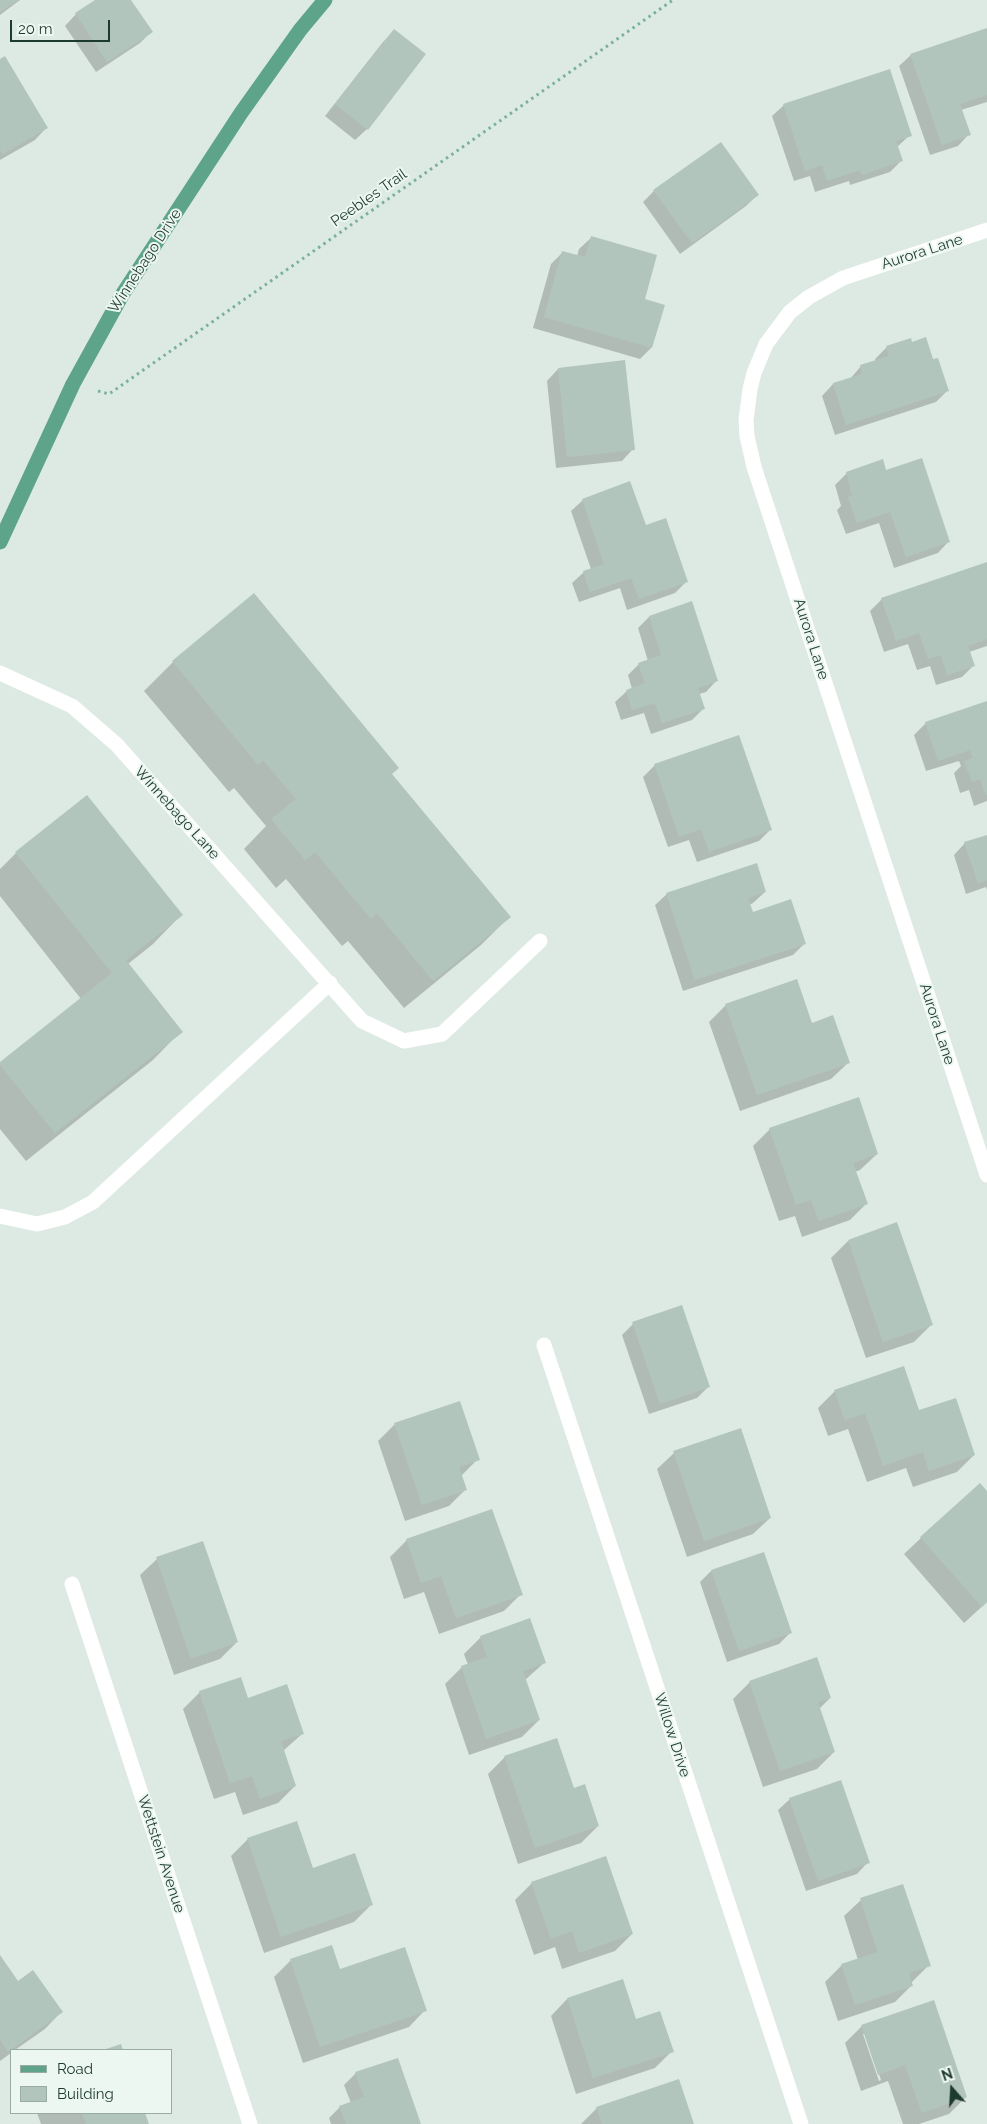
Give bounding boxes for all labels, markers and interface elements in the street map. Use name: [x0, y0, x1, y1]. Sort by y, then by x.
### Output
scale bar: [12, 10, 112, 42]
text: 20 m: [18, 20, 53, 38]
street label: Peebles Trail: [328, 165, 410, 231]
street label: Winnebago Drive: [105, 206, 185, 316]
street label: Aurora Lane: [879, 230, 965, 274]
street label: Aurora Lane: [789, 596, 833, 682]
street label: Winnebago Lane: [130, 763, 224, 863]
street label: Aurora Lane: [915, 981, 959, 1067]
street label: Willow Drive: [650, 1691, 694, 1779]
street label: Wettstein Avenue: [133, 1793, 189, 1915]
legend: [10, 2049, 172, 2114]
text: Road: [57, 2060, 93, 2078]
north arrow: [927, 2064, 977, 2114]
text: N: [939, 2066, 955, 2084]
text: Building: [57, 2085, 114, 2103]

